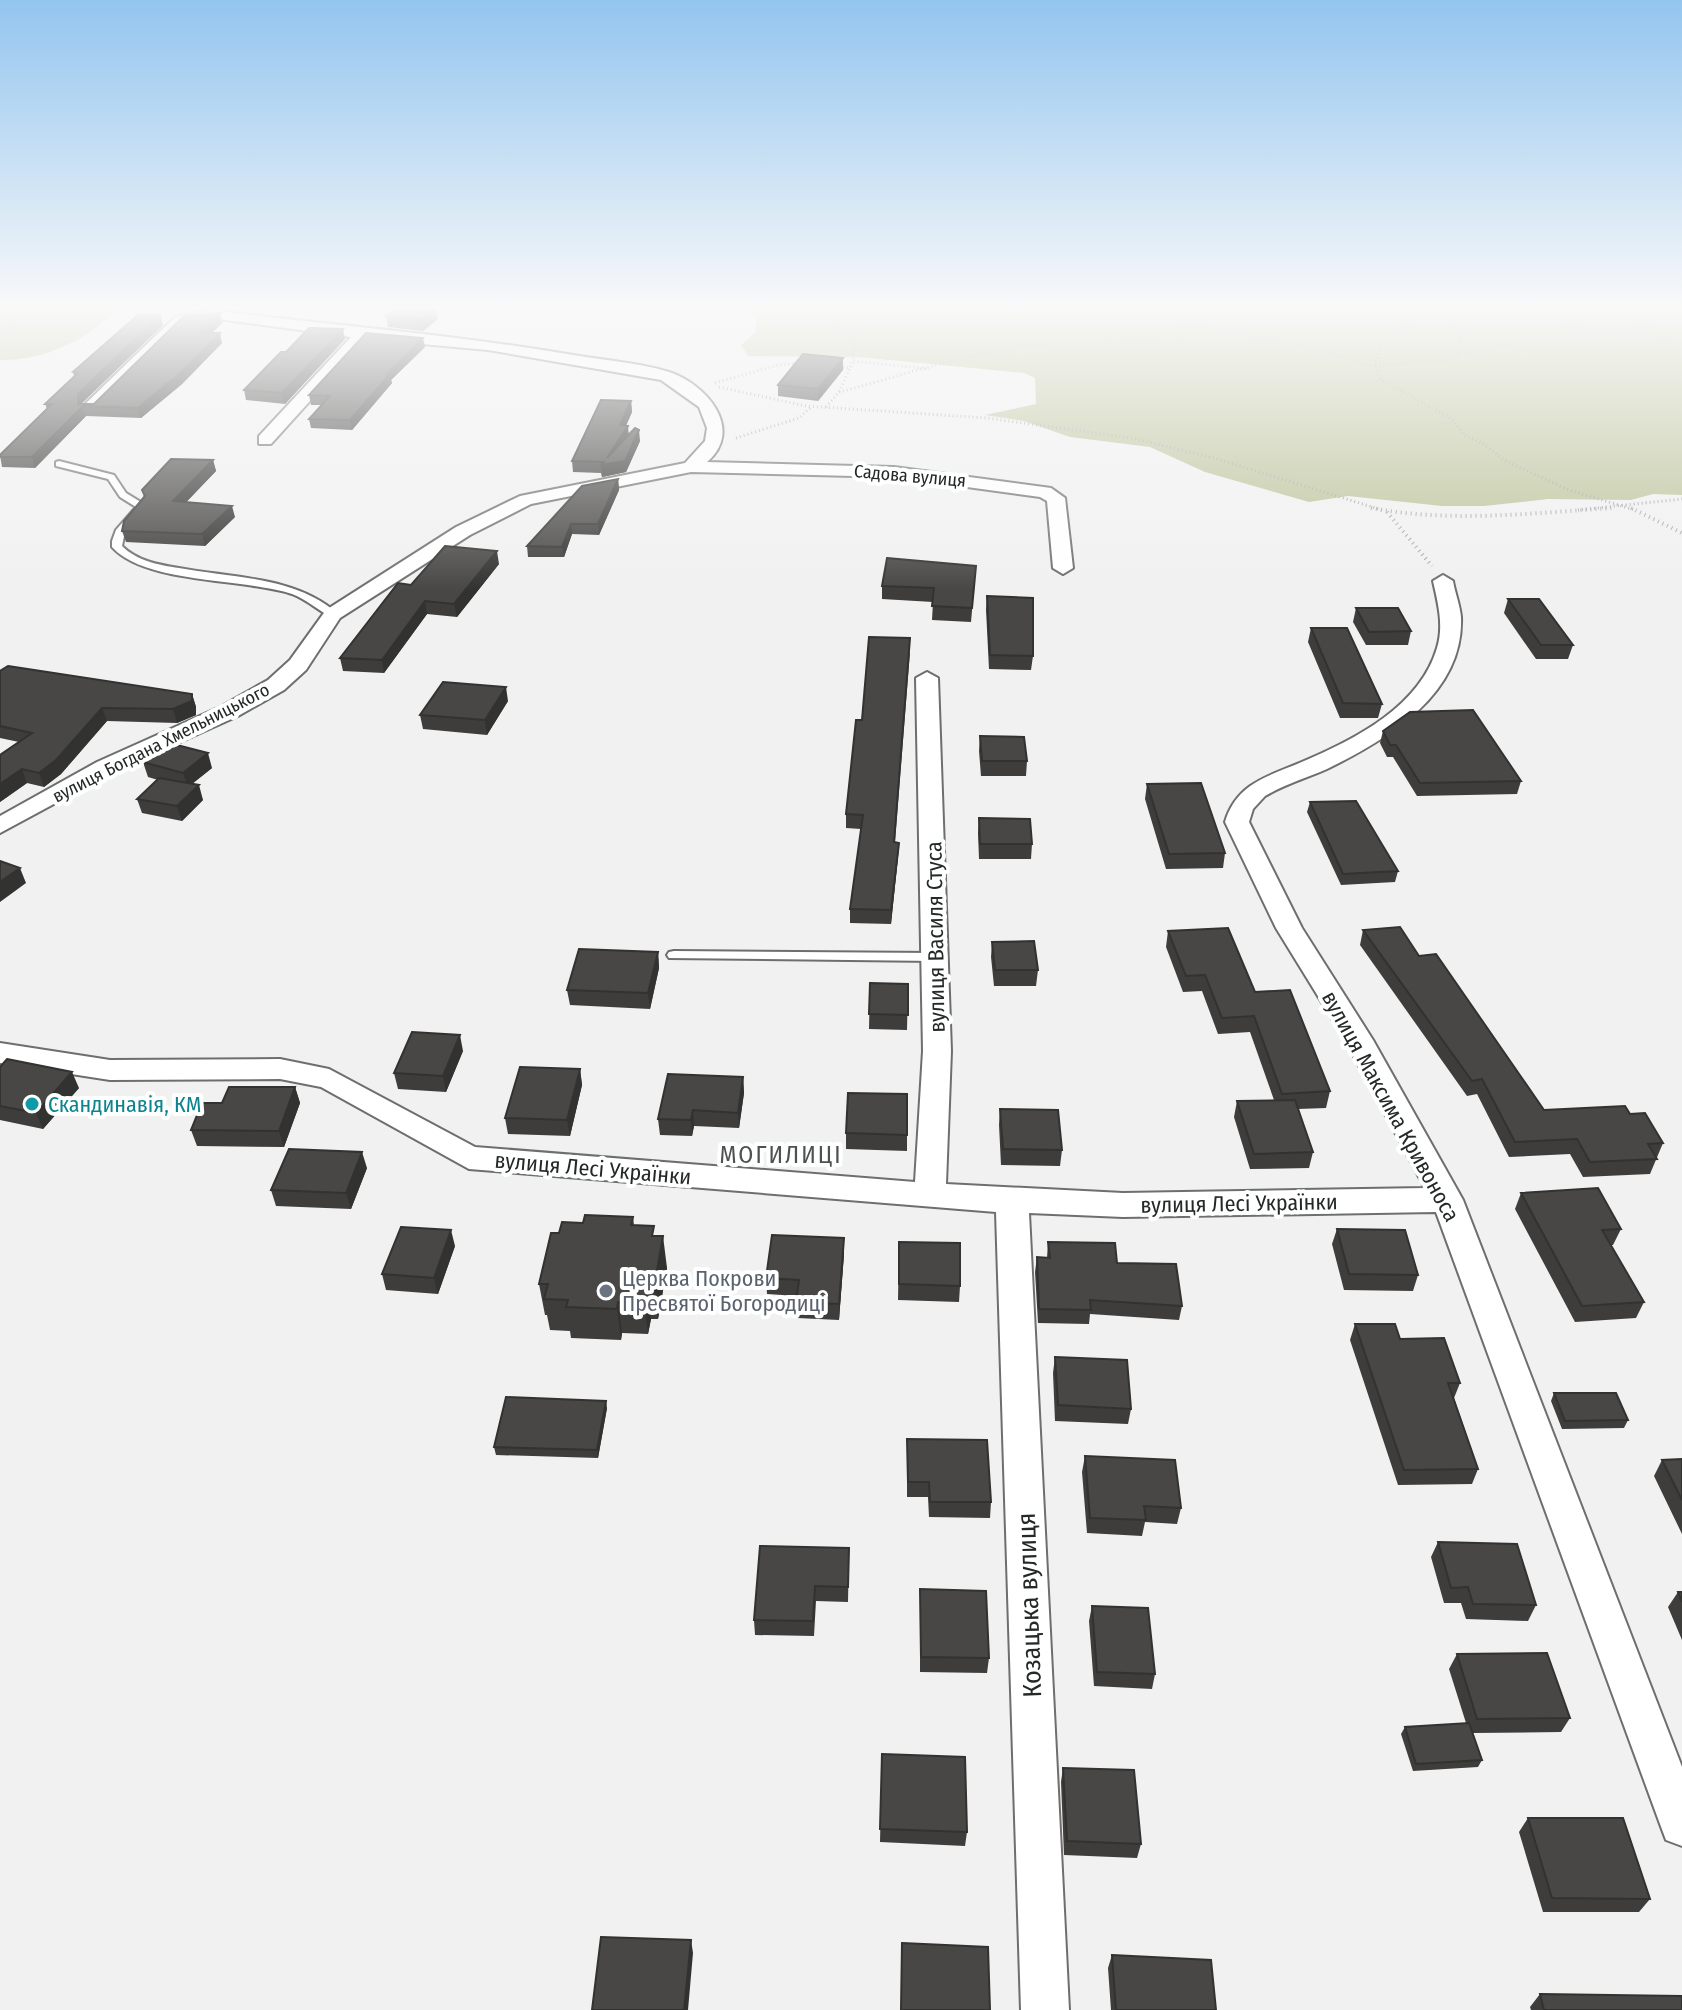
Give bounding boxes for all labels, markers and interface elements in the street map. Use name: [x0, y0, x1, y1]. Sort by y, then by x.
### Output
street label: Садова вулиця: [853, 460, 967, 492]
street label: вулиця Богдана Хмельницького: [49, 679, 273, 807]
street label: вулиця Василя Стуса: [920, 841, 951, 1033]
street label: вулиця Максима Кривоноса: [1316, 986, 1465, 1226]
place label: Скандинавія, КМ: [48, 1091, 201, 1118]
marker: Скандинавія, КМ: [23, 1095, 41, 1113]
district label: МОГИЛИЦІ: [720, 1141, 842, 1169]
street label: вулиця Лесі Українки: [494, 1146, 692, 1191]
street label: вулиця Лесі Українки: [1140, 1188, 1338, 1219]
place label: Церква Покрови Пресвятої Богородиці: [622, 1265, 826, 1317]
marker: Церква Покрови Пресвятої Богородиці: [597, 1282, 615, 1300]
street label: Козацька вулиця: [1011, 1512, 1048, 1698]

